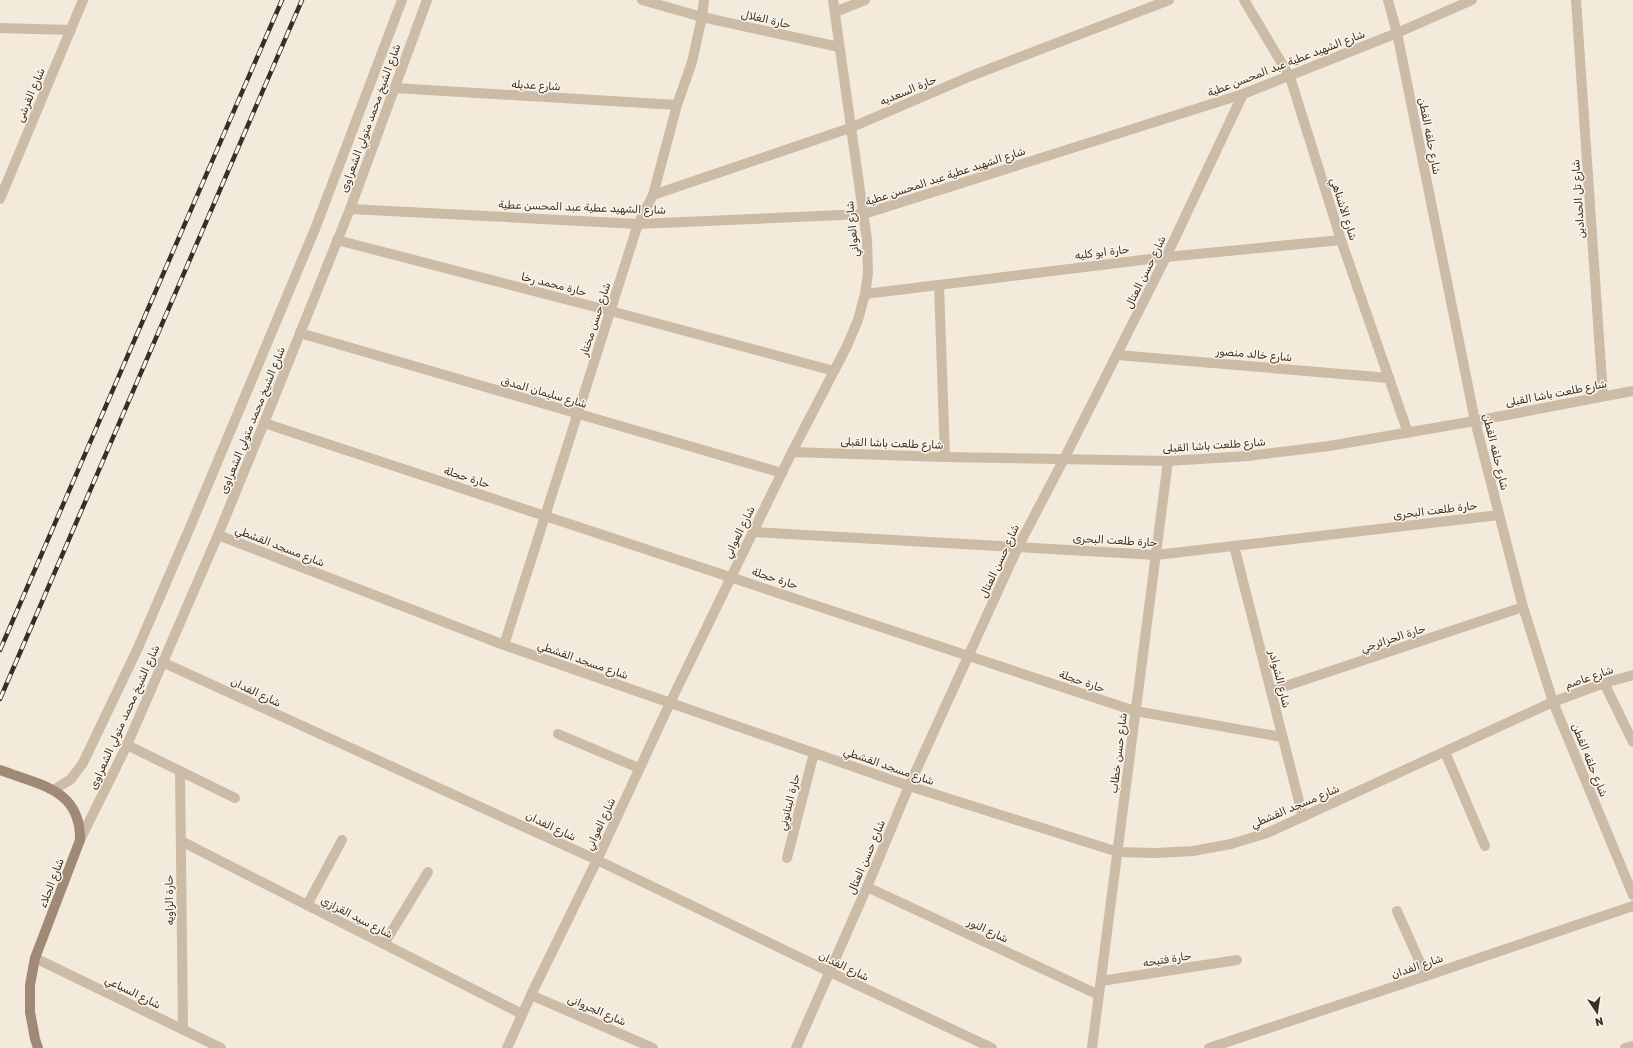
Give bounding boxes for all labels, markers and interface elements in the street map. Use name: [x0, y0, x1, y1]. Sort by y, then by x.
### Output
street label: حارة الغلال: [740, 7, 792, 32]
street label: شارع الشهيد عطية عبد المحسن عطية: [1205, 27, 1368, 101]
street label: شارع الشيخ محمد متولي الشعراوى: [337, 42, 405, 195]
street label: شارع القرشى: [13, 66, 50, 125]
street label: حارة السعديه: [878, 73, 939, 108]
street label: شارع عديله: [511, 78, 561, 95]
street label: شارع حلقه القطن: [1414, 97, 1443, 176]
street label: شارع الشهيد عطية عبد المحسن عطية: [863, 144, 1028, 211]
street label: شارع تل الحدادين: [1569, 159, 1590, 239]
street label: شارع الأشناهي: [1325, 176, 1360, 243]
street label: شارع الشهيد عطية عبد المحسن عطية: [498, 198, 666, 219]
street label: شارع العواني: [843, 200, 864, 258]
street label: شارع حسن العتال: [1122, 234, 1171, 312]
street label: حارة ابو كليه: [1074, 243, 1130, 263]
street label: حارة محمد رخا: [520, 270, 588, 299]
street label: شارع حسن مختار: [577, 281, 615, 359]
street label: شارع الشيخ محمد متولي الشعراوى: [217, 345, 290, 496]
street label: شارع خالد منصور: [1214, 345, 1293, 366]
street label: شارع سليمان المدق: [499, 374, 588, 413]
street label: شارع طلعت باشا القبلى: [1504, 377, 1608, 412]
street label: شارع حلقه القطن: [1478, 413, 1511, 492]
street label: شارع طلعت باشا القبلى: [840, 435, 944, 454]
street label: شارع طلعت باشا القبلى: [1162, 435, 1266, 458]
street label: حارة حجلة: [442, 464, 492, 491]
street label: حارة طلعت البحرى: [1392, 499, 1478, 522]
street label: شارع العواني: [721, 504, 759, 561]
street label: شارع حسن العتال: [977, 522, 1024, 601]
street label: شارع مسجد القشطي: [232, 523, 326, 571]
street label: حارة طلعت البحرى: [1072, 532, 1158, 549]
street label: حارة حجلة: [750, 565, 800, 592]
street label: حارة الجزائرجي: [1359, 622, 1428, 657]
street label: شارع مسجد القشطي: [535, 639, 630, 684]
street label: شارع الشيخ محمد متولي الشعراوى: [87, 643, 164, 792]
street label: شارع الشوادر: [1264, 648, 1293, 710]
street label: شارع عاصم: [1563, 663, 1616, 694]
street label: حارة حجلة: [1057, 668, 1107, 695]
street label: شارع الفدان: [228, 675, 283, 712]
street label: شارع حسن خطاب: [1107, 712, 1132, 794]
street label: شارع حلقه القطن: [1567, 722, 1610, 800]
street label: شارع مسجد القشطي: [841, 745, 936, 790]
street label: حارة البتانوني: [776, 772, 805, 832]
street label: شارع مسجد القشطي: [1249, 782, 1342, 833]
street label: شارع العواني: [583, 796, 620, 853]
street label: شارع الفدان: [523, 809, 578, 846]
street label: شارع حسن العتال: [845, 818, 890, 897]
street label: شارع الجلاء: [36, 857, 69, 910]
street label: حارة الزاويه: [163, 874, 177, 925]
street label: شارع سيد القزازي: [318, 894, 395, 943]
street label: شارع النور: [964, 915, 1010, 947]
street label: شارع الفدان: [816, 949, 871, 986]
street label: حارة فتيحه: [1142, 949, 1192, 970]
street label: شارع الفدان: [1389, 952, 1446, 983]
street label: شارع السباعي: [102, 973, 163, 1013]
street label: شارع الجروانى: [565, 992, 628, 1030]
north arrow: [1577, 992, 1617, 1032]
text: N: [1594, 1014, 1604, 1028]

